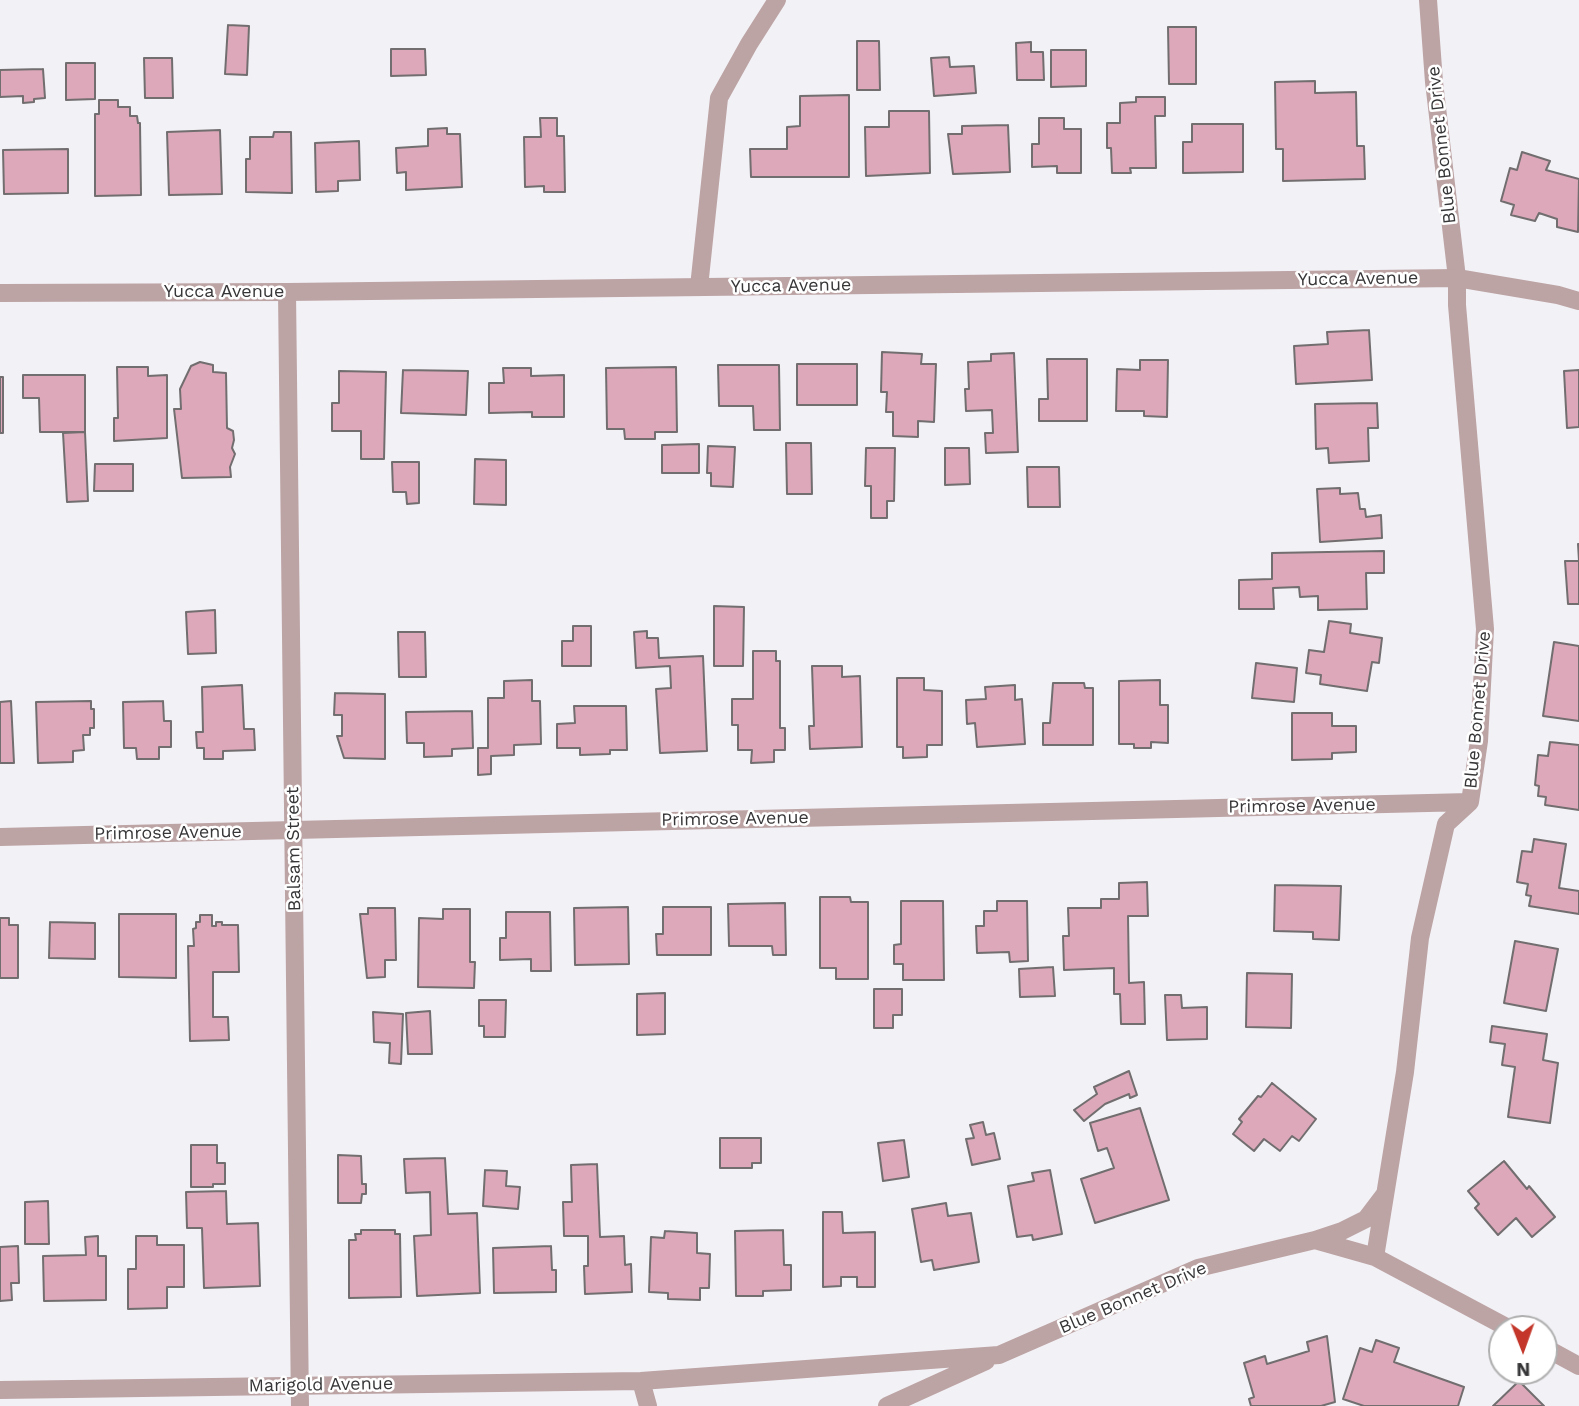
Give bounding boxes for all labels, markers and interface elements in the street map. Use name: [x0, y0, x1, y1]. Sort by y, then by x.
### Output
street label: Blue Bonnet Drive: [1423, 65, 1461, 225]
street label: Yucca Avenue: [1298, 267, 1418, 291]
street label: Yucca Avenue: [731, 274, 851, 298]
street label: Yucca Avenue: [164, 281, 284, 303]
street label: Blue Bonnet Drive: [1460, 630, 1496, 790]
street label: Balsam Street: [282, 787, 306, 911]
street label: Primrose Avenue: [1228, 794, 1376, 818]
street label: Primrose Avenue: [661, 807, 809, 831]
street label: Primrose Avenue: [94, 821, 242, 845]
street label: Blue Bonnet Drive: [1056, 1257, 1210, 1339]
north arrow: [1488, 1315, 1558, 1385]
text: N: [1516, 1358, 1531, 1381]
street label: Marigold Avenue: [249, 1373, 393, 1397]

